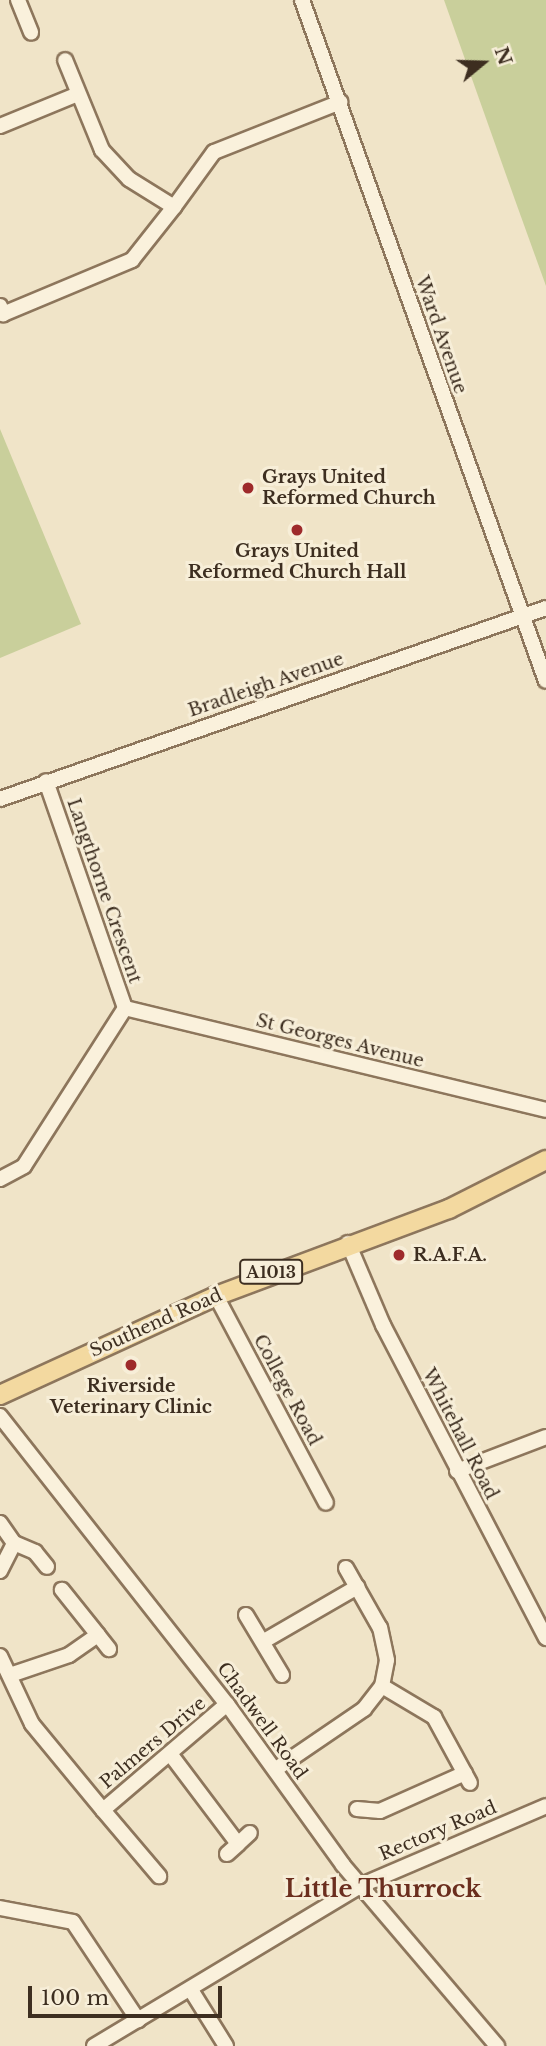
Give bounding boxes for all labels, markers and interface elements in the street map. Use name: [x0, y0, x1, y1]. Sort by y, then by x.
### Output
north arrow: [448, 28, 518, 98]
text: N: [490, 44, 517, 68]
street label: Ward Avenue: [411, 273, 471, 397]
place label: Grays United Reformed Church: [262, 467, 436, 510]
marker: Grays United Reformed Church: [240, 480, 256, 496]
marker: Grays United Reformed Church Hall: [289, 522, 305, 538]
place label: Grays United Reformed Church Hall: [188, 541, 406, 584]
street label: Bradleigh Avenue: [185, 648, 347, 722]
street label: Langthorne Crescent: [62, 796, 146, 986]
street label: St Georges Avenue: [254, 1010, 426, 1072]
place label: R.A.F.A.: [413, 1244, 487, 1266]
marker: R.A.F.A.: [391, 1247, 407, 1263]
road number: A1013: [238, 1260, 304, 1284]
street label: Southend Road: [86, 1284, 226, 1362]
street label: College Road: [249, 1331, 325, 1449]
marker: Riverside Veterinary Clinic: [123, 1357, 139, 1373]
street label: Whitehall Road: [418, 1365, 502, 1503]
place label: Riverside Veterinary Clinic: [50, 1376, 212, 1418]
street label: Chadwell Road: [212, 1658, 312, 1784]
street label: Palmers Drive: [96, 1693, 210, 1793]
street label: Rectory Road: [376, 1796, 500, 1866]
district label: Little Thurrock: [284, 1875, 482, 1903]
scale bar: [32, 1972, 226, 2016]
text: 100 m: [41, 1985, 109, 2011]

